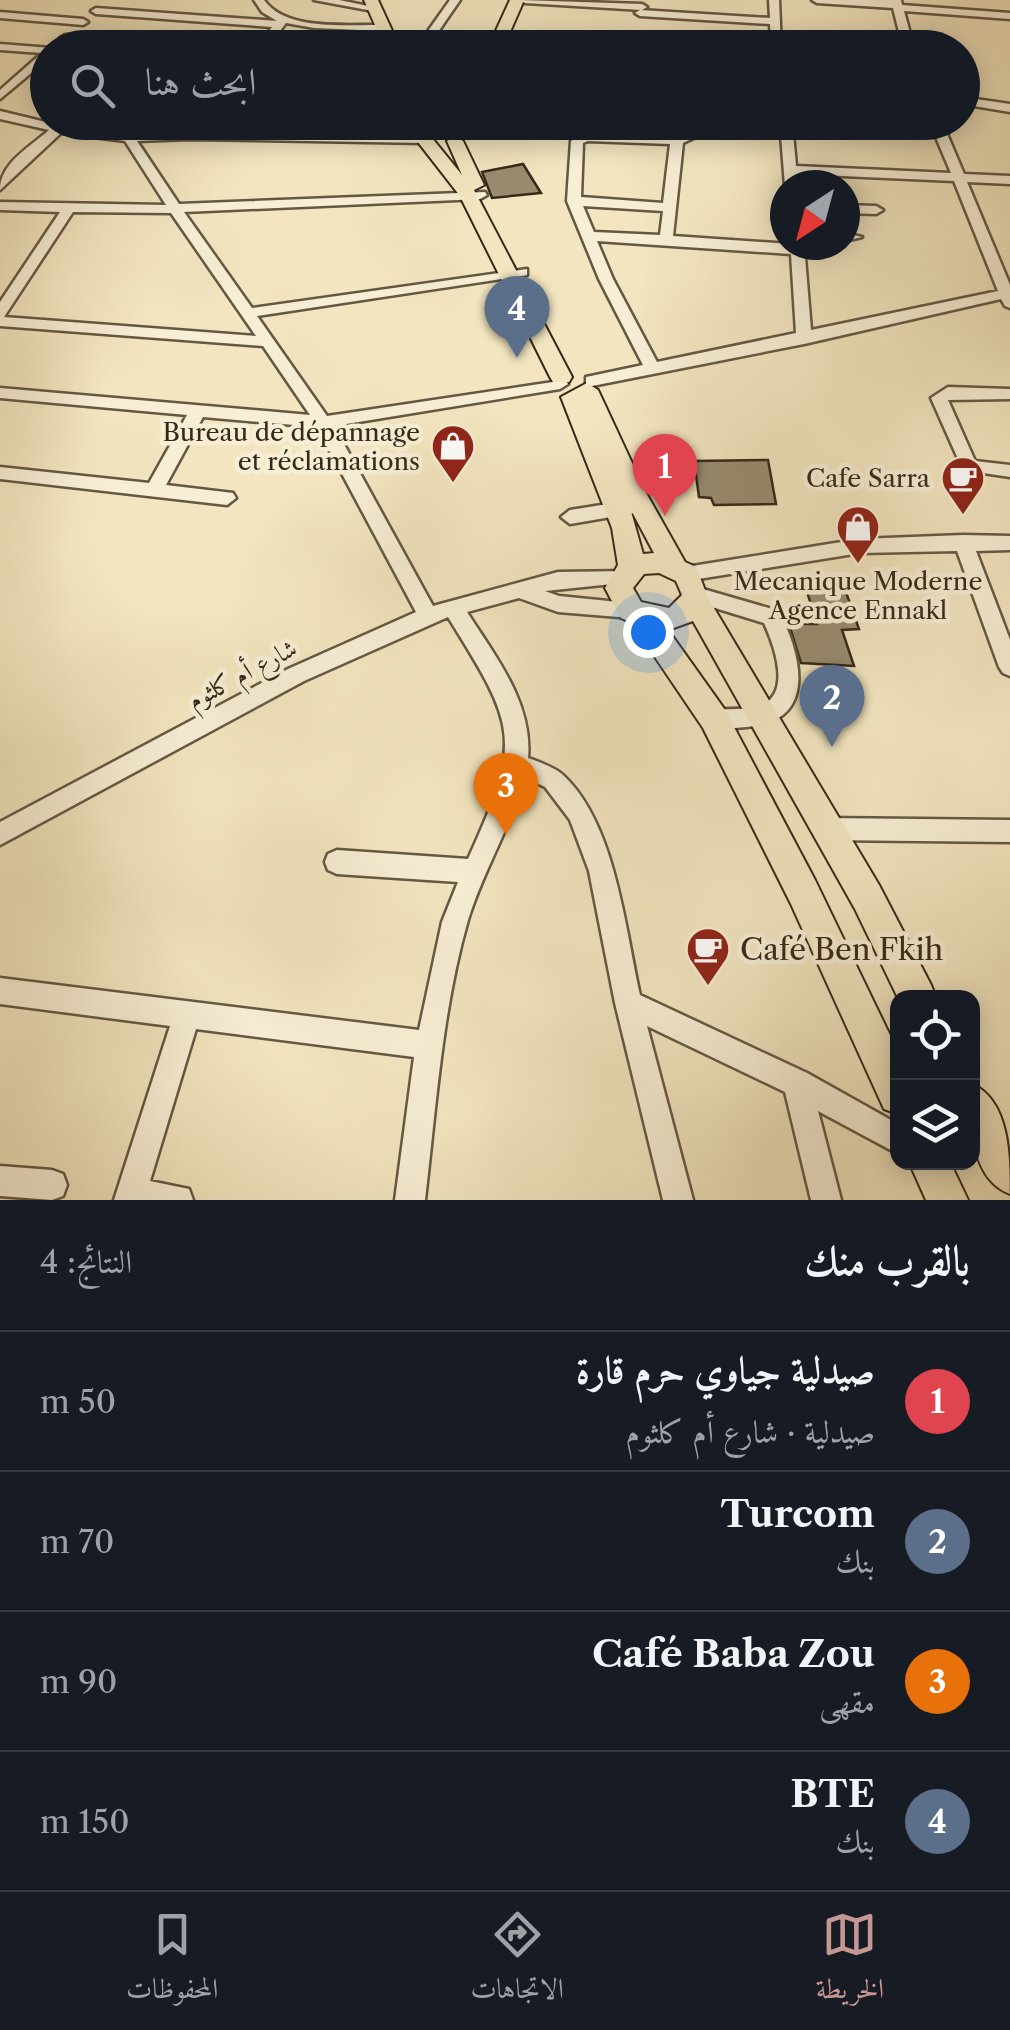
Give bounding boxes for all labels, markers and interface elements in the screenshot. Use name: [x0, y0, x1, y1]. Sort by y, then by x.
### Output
search box: [30, 30, 980, 140]
icon: search: [65, 58, 120, 113]
text: ابحث هنا: [145, 58, 256, 105]
north arrow: [770, 170, 860, 260]
pin: 4: [484, 276, 550, 358]
place label: Bureau de dépannage et réclamations: [162, 417, 420, 477]
shop icon: Bureau de dépannage et réclamations: [430, 423, 476, 484]
pin: 1: [632, 434, 698, 516]
cafe icon: Cafe Sarra: [940, 455, 986, 516]
place label: Cafe Sarra: [806, 463, 931, 494]
shop icon: Mecanique Moderne Agence Ennakl: [835, 504, 881, 565]
place label: Mecanique Moderne Agence Ennakl: [734, 566, 982, 626]
your location: [623, 607, 674, 658]
street label: شارع أم كلثوم: [181, 631, 305, 721]
pin: 2: [800, 664, 864, 747]
pin: 3: [474, 752, 538, 835]
cafe icon: Café Ben Fkih: [685, 926, 731, 987]
place label: Café Ben Fkih: [740, 931, 944, 968]
map controls: [890, 990, 980, 1170]
button: locate: [890, 990, 980, 1080]
button: layers: [890, 1080, 980, 1170]
text: بالقرب منك: [804, 1234, 970, 1286]
text: النتائج: 4: [40, 1242, 132, 1281]
text: صيدلية جياوي حرم قارة: [576, 1346, 875, 1393]
text: 50 m: [40, 1382, 116, 1421]
text: 1: [930, 1382, 945, 1421]
text: صيدلية · شارع أم كلثوم: [625, 1412, 875, 1451]
text: Turcom: [720, 1490, 875, 1537]
text: 70 m: [40, 1522, 114, 1561]
text: 2: [928, 1522, 947, 1561]
text: بنك: [835, 1542, 875, 1581]
text: Café Baba Zou: [592, 1630, 875, 1677]
text: 90 m: [40, 1662, 117, 1701]
text: 3: [928, 1662, 947, 1701]
text: مقهى: [819, 1682, 875, 1721]
text: BTE: [790, 1770, 875, 1817]
text: 150 m: [40, 1802, 129, 1841]
text: 4: [928, 1802, 947, 1841]
text: بنك: [835, 1822, 875, 1861]
tab: المحفوظات: [126, 1907, 218, 2016]
tab: الاتجاهات: [470, 1907, 564, 2016]
tab: الخريطة: [816, 1907, 884, 2016]

